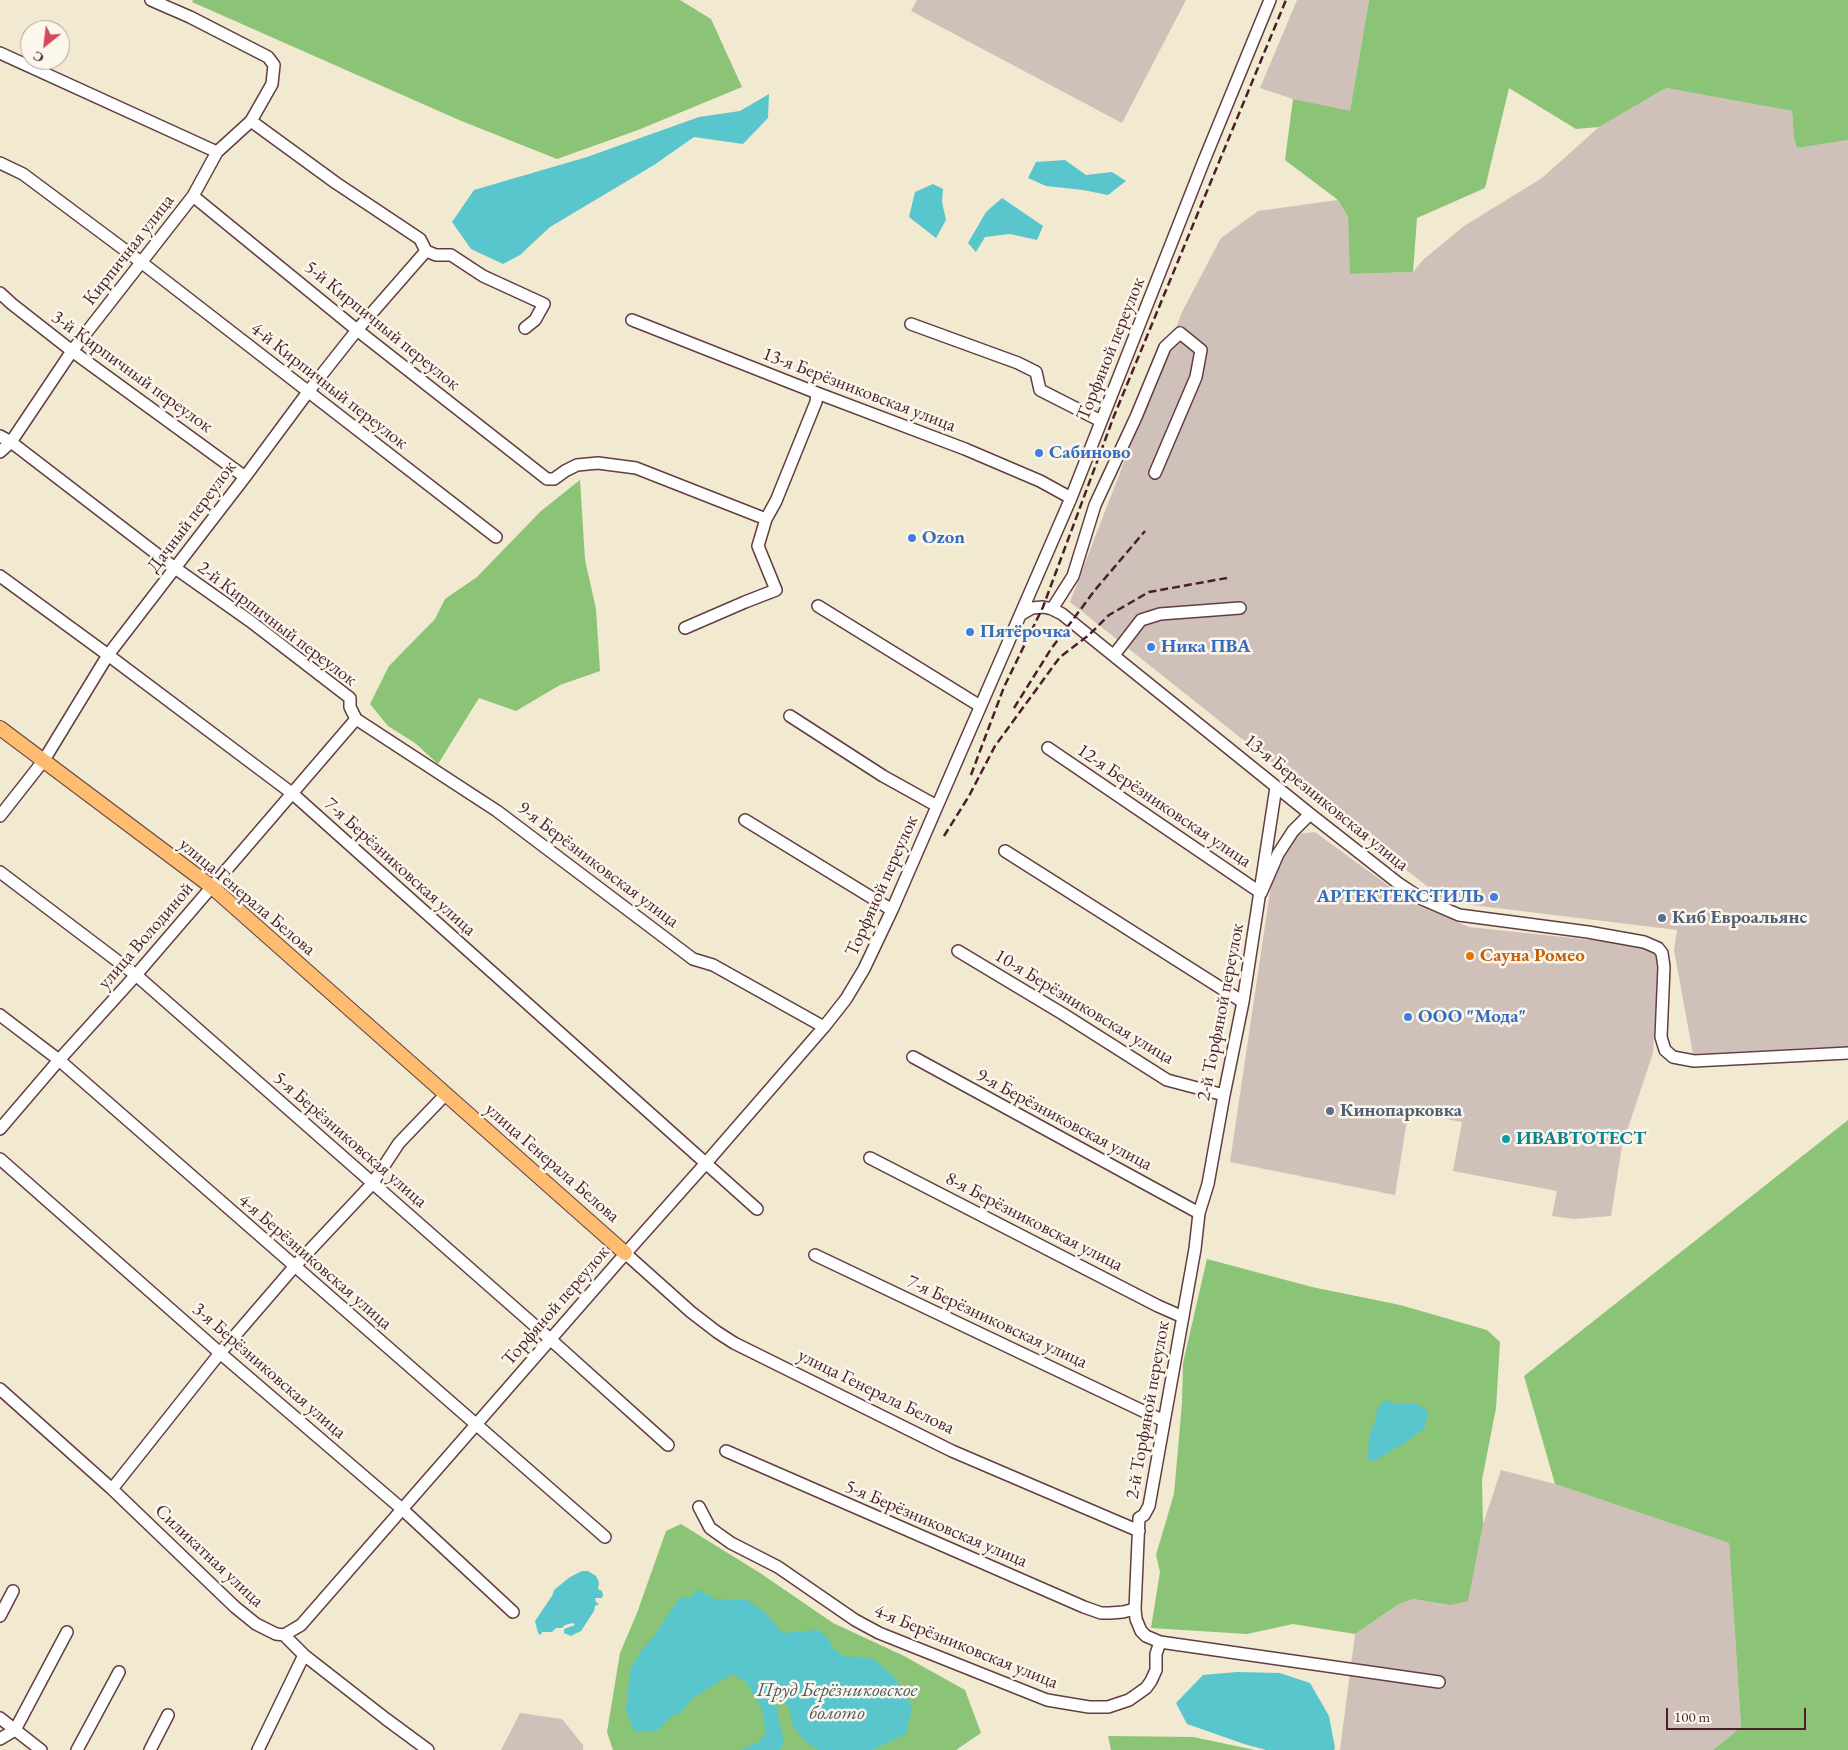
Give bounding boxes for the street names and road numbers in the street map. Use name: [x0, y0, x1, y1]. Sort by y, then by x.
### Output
street label: Кирпичная улица: [79, 190, 179, 310]
street label: 5-й Кирпичный переулок: [300, 256, 464, 396]
street label: Торфяной переулок: [1072, 274, 1150, 424]
street label: 3-й Кирпичный переулок: [47, 306, 217, 438]
street label: 4-й Кирпичный переулок: [246, 317, 412, 455]
street label: 13-я Берёзниковская улица: [759, 343, 959, 437]
street label: Дачный переулок: [143, 457, 241, 577]
street label: 2-й Кирпичный переулок: [193, 557, 361, 691]
street label: 13-я Березниковская улица: [1239, 730, 1413, 876]
street label: 12-я Берёзниковская улица: [1072, 739, 1256, 873]
street label: 7-я Берёзниковская улица: [319, 793, 481, 941]
street label: 9-я Берёзниковская улица: [513, 797, 683, 933]
street label: Торфяной переулок: [841, 812, 923, 960]
street label: улица Генерала Белова: [174, 833, 320, 961]
street label: улица Володиной: [93, 878, 199, 994]
street label: 2-й Торфяной переулок: [1193, 921, 1249, 1103]
street label: 10-я Берёзниковская улица: [990, 944, 1178, 1070]
street label: 9-я Берёзниковская улица: [972, 1064, 1156, 1176]
street label: 5-я Берёзниковская улица: [268, 1067, 432, 1213]
street label: улица Генерала Белова: [480, 1098, 624, 1228]
street label: 8-я Берёзниковская улица: [941, 1167, 1127, 1277]
street label: 4-я Берёзниковская улица: [233, 1189, 397, 1335]
street label: Торфяной переулок: [497, 1241, 615, 1371]
street label: 7-я Берёзниковская улица: [903, 1270, 1091, 1374]
street label: 3-я Берёзниковская улица: [187, 1298, 351, 1444]
street label: 2-й Торфяной переулок: [1121, 1319, 1175, 1501]
street label: улица Генерала Белова: [794, 1344, 958, 1440]
street label: 5-я Берёзниковская улица: [841, 1475, 1031, 1573]
street label: Силикатная улица: [150, 1500, 268, 1612]
street label: 4-я Берёзниковская улица: [871, 1600, 1061, 1694]

